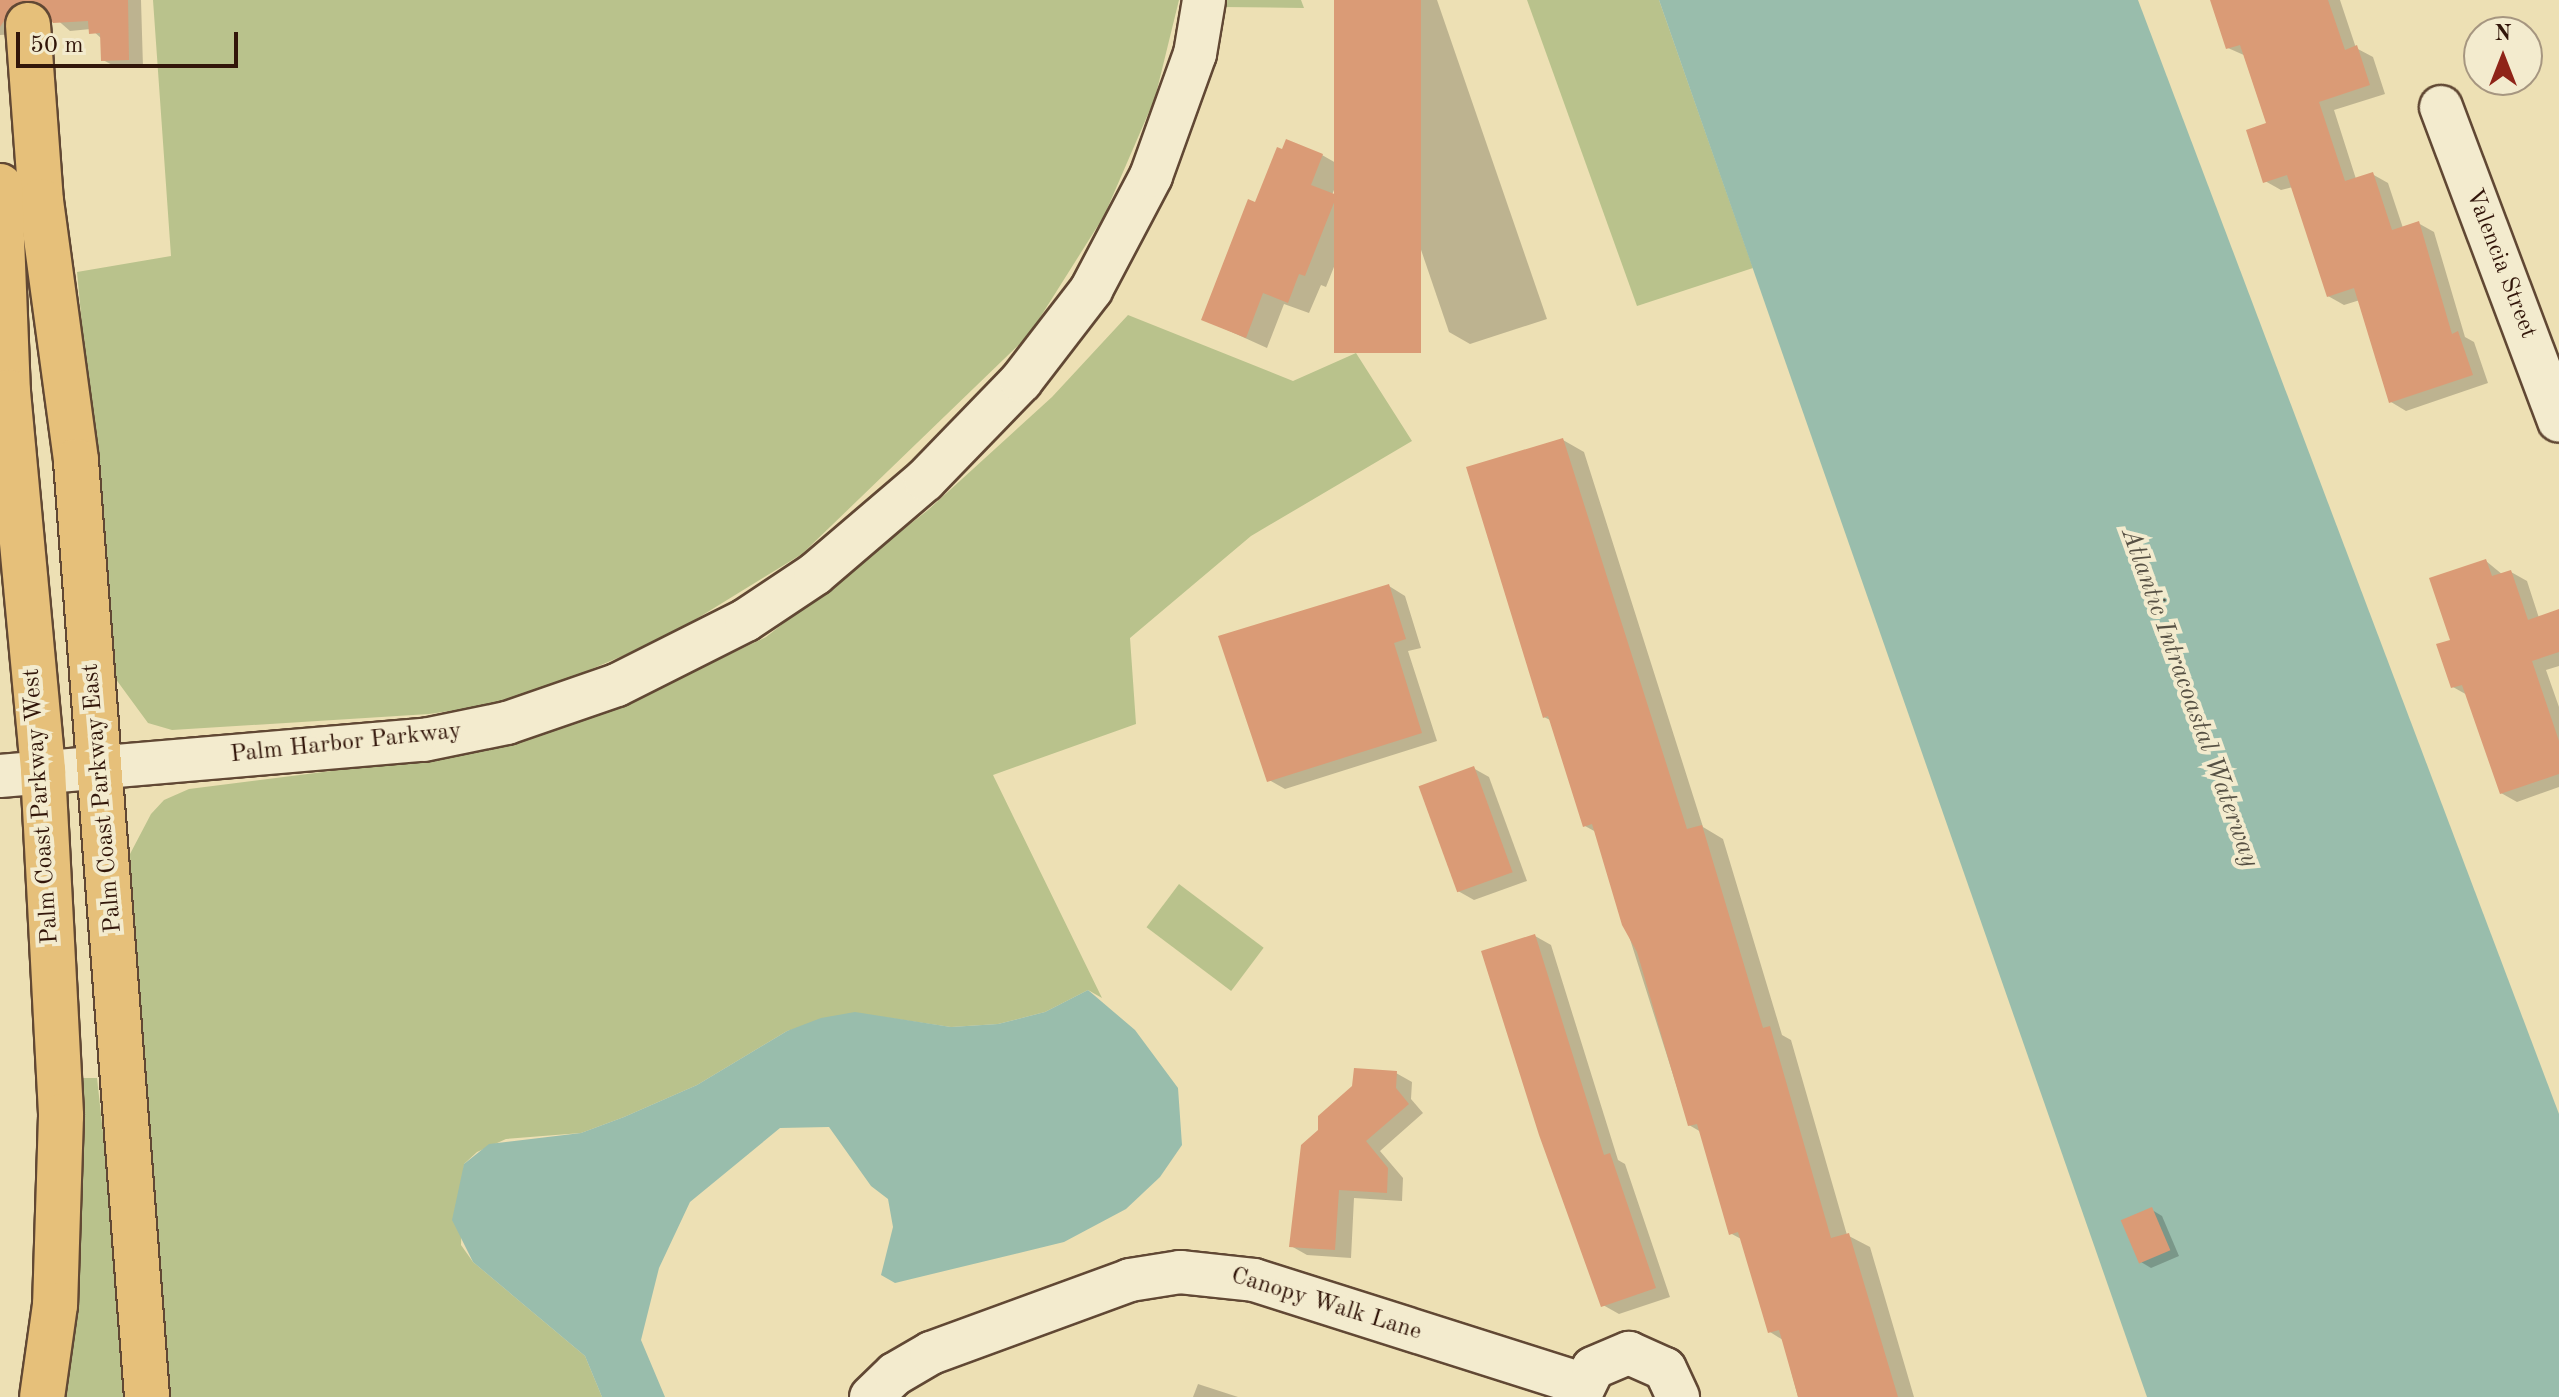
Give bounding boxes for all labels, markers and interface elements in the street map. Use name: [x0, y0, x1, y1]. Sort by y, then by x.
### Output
scale bar: [20, 16, 242, 66]
north arrow: [2463, 16, 2543, 96]
text: N: [2495, 23, 2511, 45]
text: 50 m: [30, 34, 84, 58]
street label: Valencia Street: [2458, 185, 2542, 343]
water label: Atlantic Intracoastal Waterway: [2113, 524, 2265, 872]
street label: Palm Coast Parkway East: [77, 662, 129, 934]
street label: Palm Coast Parkway West: [18, 667, 66, 945]
street label: Palm Harbor Parkway: [229, 718, 463, 770]
street label: Canopy Walk Lane: [1227, 1262, 1425, 1348]

